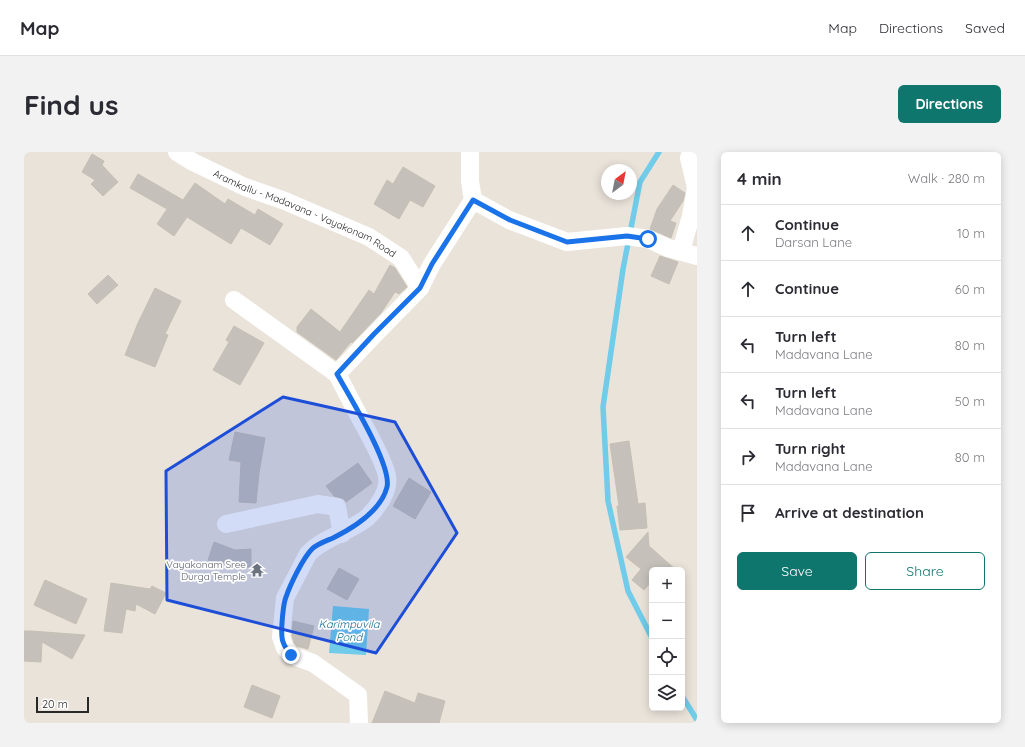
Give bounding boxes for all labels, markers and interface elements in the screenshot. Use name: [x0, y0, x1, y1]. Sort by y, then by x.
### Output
text: Map: [20, 16, 59, 40]
text: Map: [828, 19, 857, 37]
text: Directions: [879, 19, 943, 37]
text: Saved: [965, 19, 1005, 37]
button: Directions: [898, 85, 1001, 123]
text: Find us: [24, 87, 118, 122]
north arrow: [601, 164, 637, 200]
street label: Aramkallu - Madavana - Vayakonam Road: [211, 167, 399, 260]
text: 4 min: [737, 168, 782, 189]
text: Walk · 280 m: [908, 170, 985, 186]
text: Continue: [775, 215, 839, 234]
icon: ahead: [737, 222, 759, 244]
text: 10 m: [957, 225, 985, 241]
route start: [639, 230, 657, 248]
text: Darsan Lane: [775, 234, 852, 250]
icon: ahead: [737, 278, 759, 300]
text: Continue: [775, 279, 839, 298]
text: 60 m: [955, 281, 985, 297]
text: Turn left: [775, 327, 837, 346]
icon: left: [737, 334, 759, 356]
text: 80 m: [955, 337, 985, 353]
text: Madavana Lane: [775, 346, 873, 362]
text: Turn left: [775, 383, 837, 402]
icon: left: [737, 390, 759, 412]
text: 50 m: [955, 393, 985, 409]
text: Madavana Lane: [775, 402, 873, 418]
text: Turn right: [775, 439, 846, 458]
icon: right: [737, 446, 759, 468]
text: 80 m: [955, 449, 985, 465]
text: Madavana Lane: [775, 458, 873, 474]
icon: arrive: [737, 502, 759, 524]
text: Arrive at destination: [775, 503, 924, 522]
button: Save: [737, 552, 857, 590]
button: Share: [865, 552, 985, 590]
place label: Vayakonam Sree Durga Temple: [166, 558, 246, 583]
temple icon: Vayakonam Sree Durga Temple: [249, 562, 265, 578]
map controls: [649, 567, 685, 711]
button: +: [649, 567, 685, 603]
button: −: [649, 603, 685, 639]
water label: Karimpuvila Pond: [318, 617, 381, 644]
button: locate: [649, 639, 685, 675]
route end: [282, 646, 300, 664]
button: layers: [649, 675, 685, 711]
scale bar: [36, 695, 89, 714]
text: 20 m: [42, 697, 68, 711]

